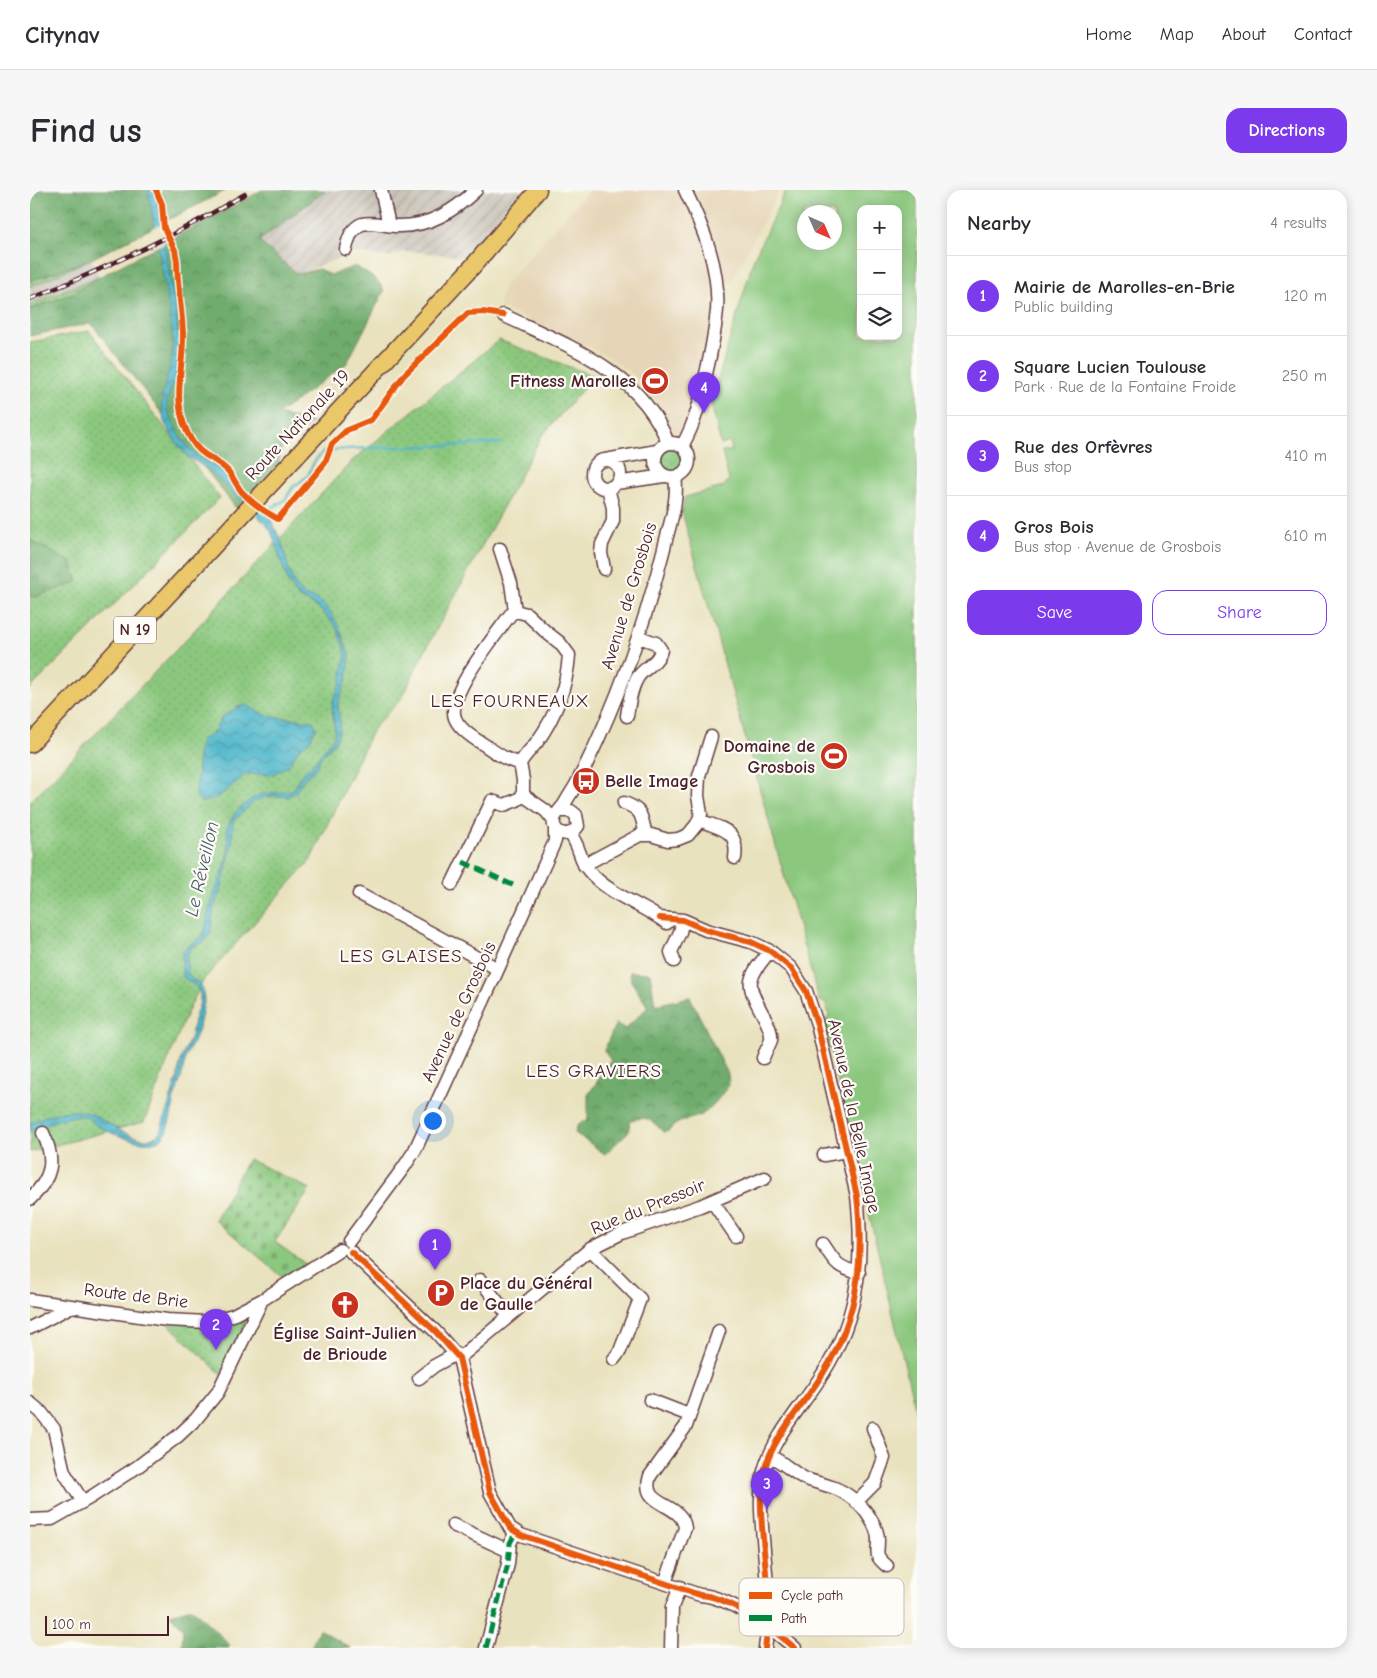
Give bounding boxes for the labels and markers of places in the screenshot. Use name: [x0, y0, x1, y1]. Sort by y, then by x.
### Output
sports icon: Fitness Marolles: [640, 366, 670, 396]
place label: Fitness Marolles: [510, 371, 636, 392]
pin: 4: [688, 372, 720, 413]
place label: Domaine de Grosbois: [723, 736, 815, 778]
sports icon: Domaine de Grosbois: [819, 741, 849, 771]
bus stop icon: Belle Image: [571, 766, 601, 796]
place label: Belle Image: [605, 771, 698, 792]
pin: 1: [419, 1229, 451, 1270]
place label: Place du Général de Gaulle: [460, 1273, 592, 1315]
parking icon: Place du Général de Gaulle: [426, 1278, 456, 1308]
church icon: Église Saint-Julien de Brioude: [330, 1290, 360, 1320]
pin: 2: [200, 1309, 232, 1350]
place label: Église Saint-Julien de Brioude: [273, 1322, 417, 1365]
pin: 3: [751, 1468, 783, 1509]

